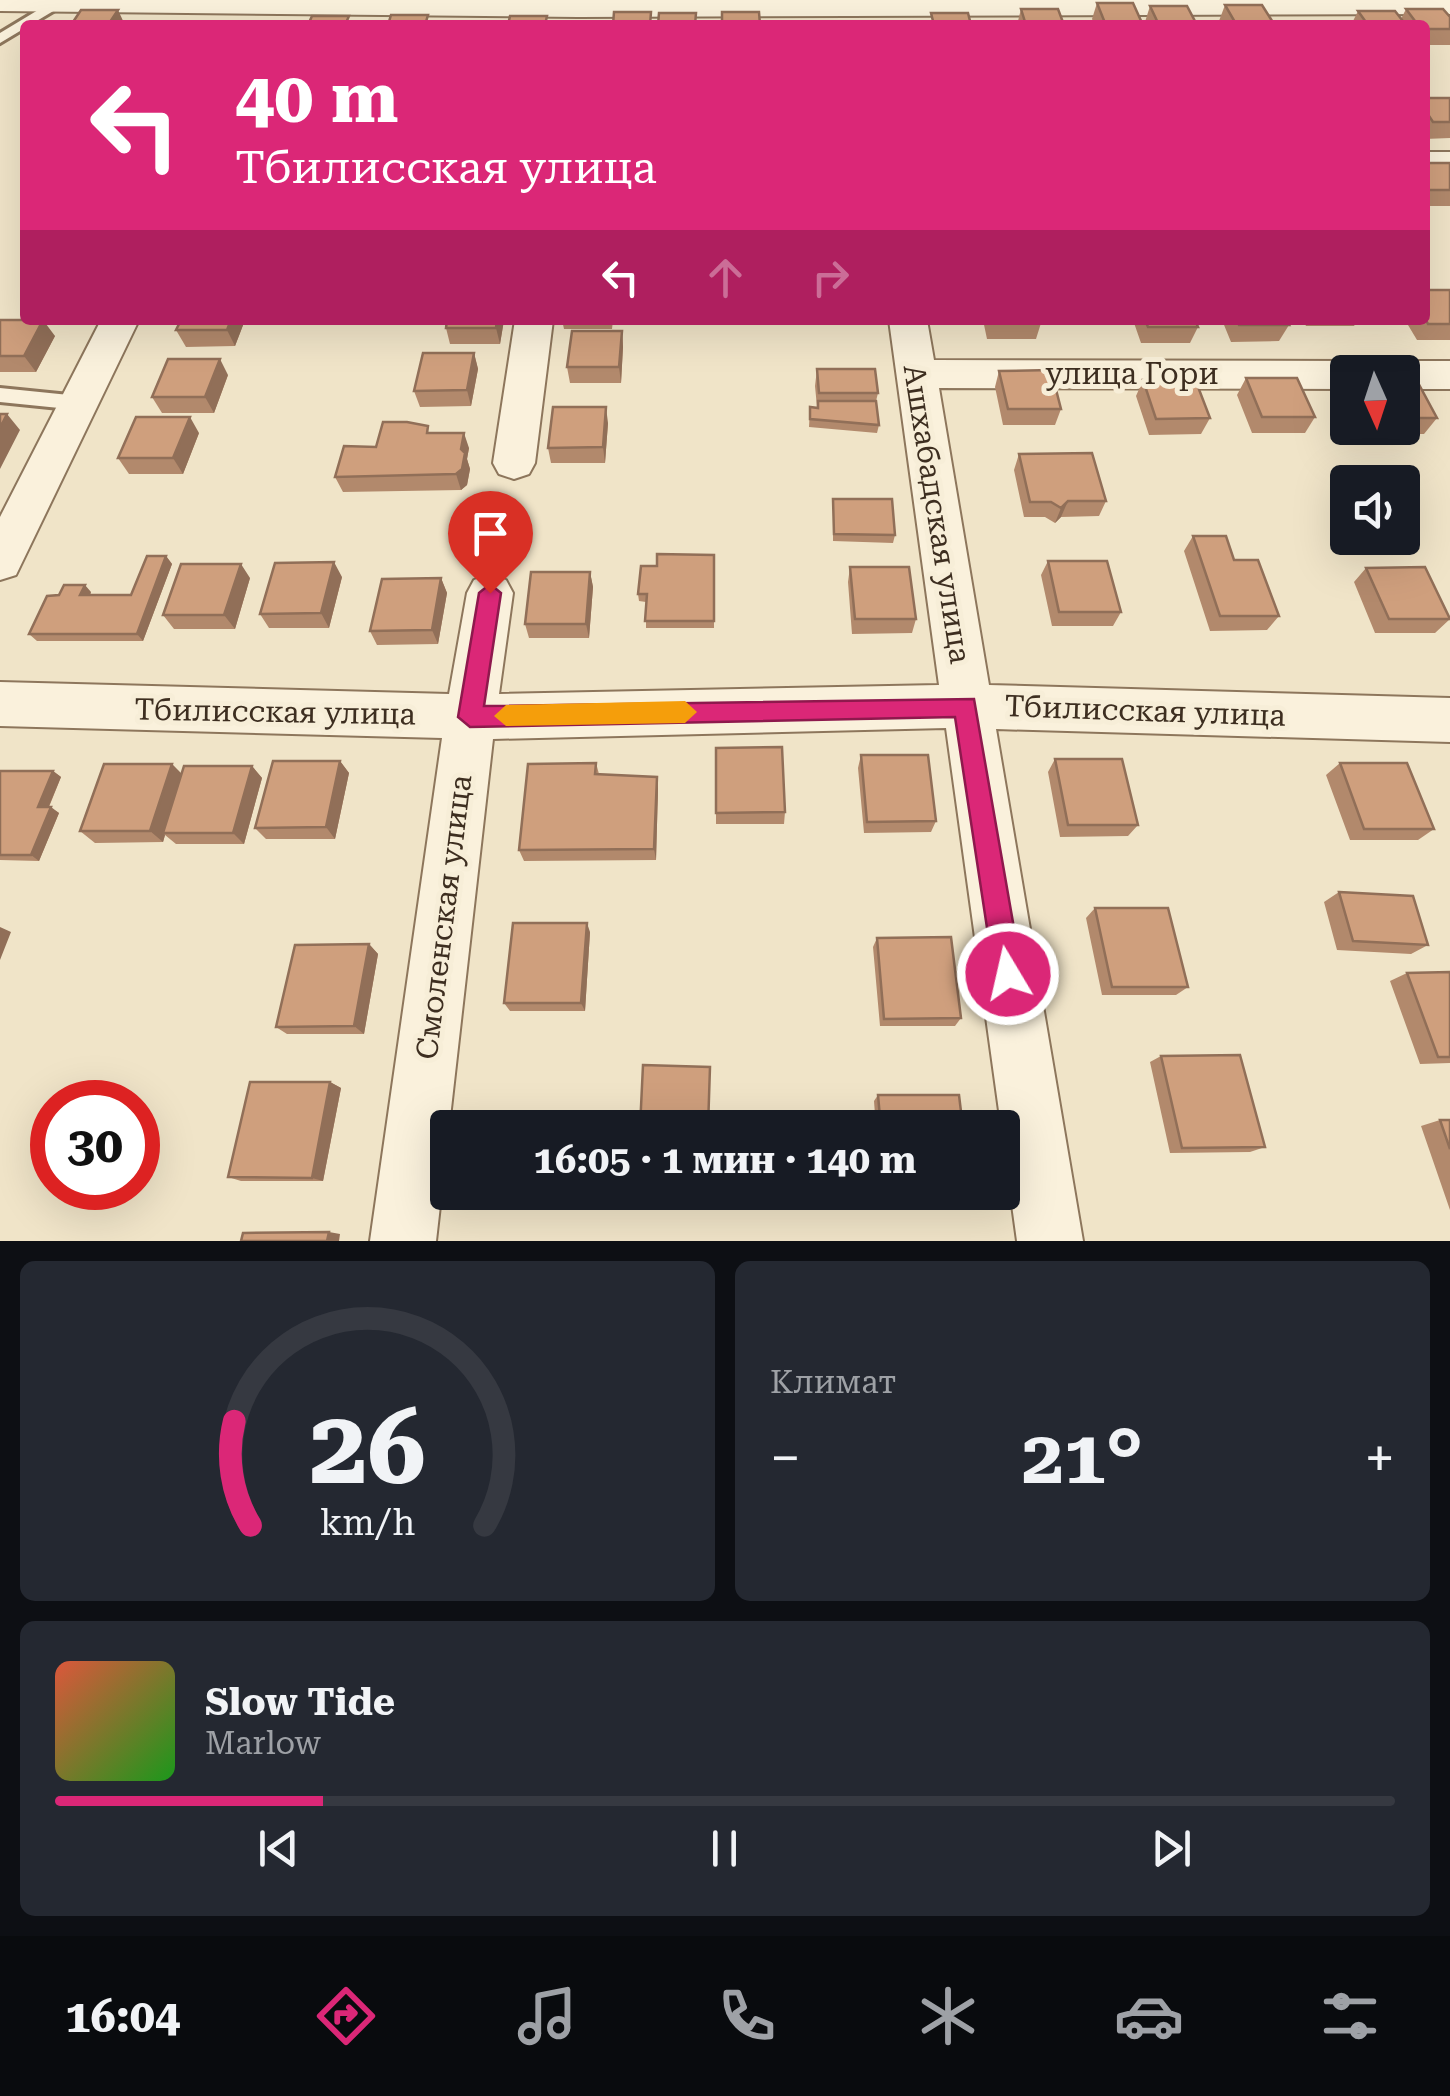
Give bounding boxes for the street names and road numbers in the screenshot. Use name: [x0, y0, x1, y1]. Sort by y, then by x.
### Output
street label: улица Гори: [1046, 356, 1218, 391]
street label: Ашхабадская улица: [897, 362, 978, 666]
street label: Тбилисская улица: [1004, 688, 1286, 733]
street label: Тбилисская улица: [134, 692, 416, 731]
street label: Смоленская улица: [409, 773, 478, 1061]

